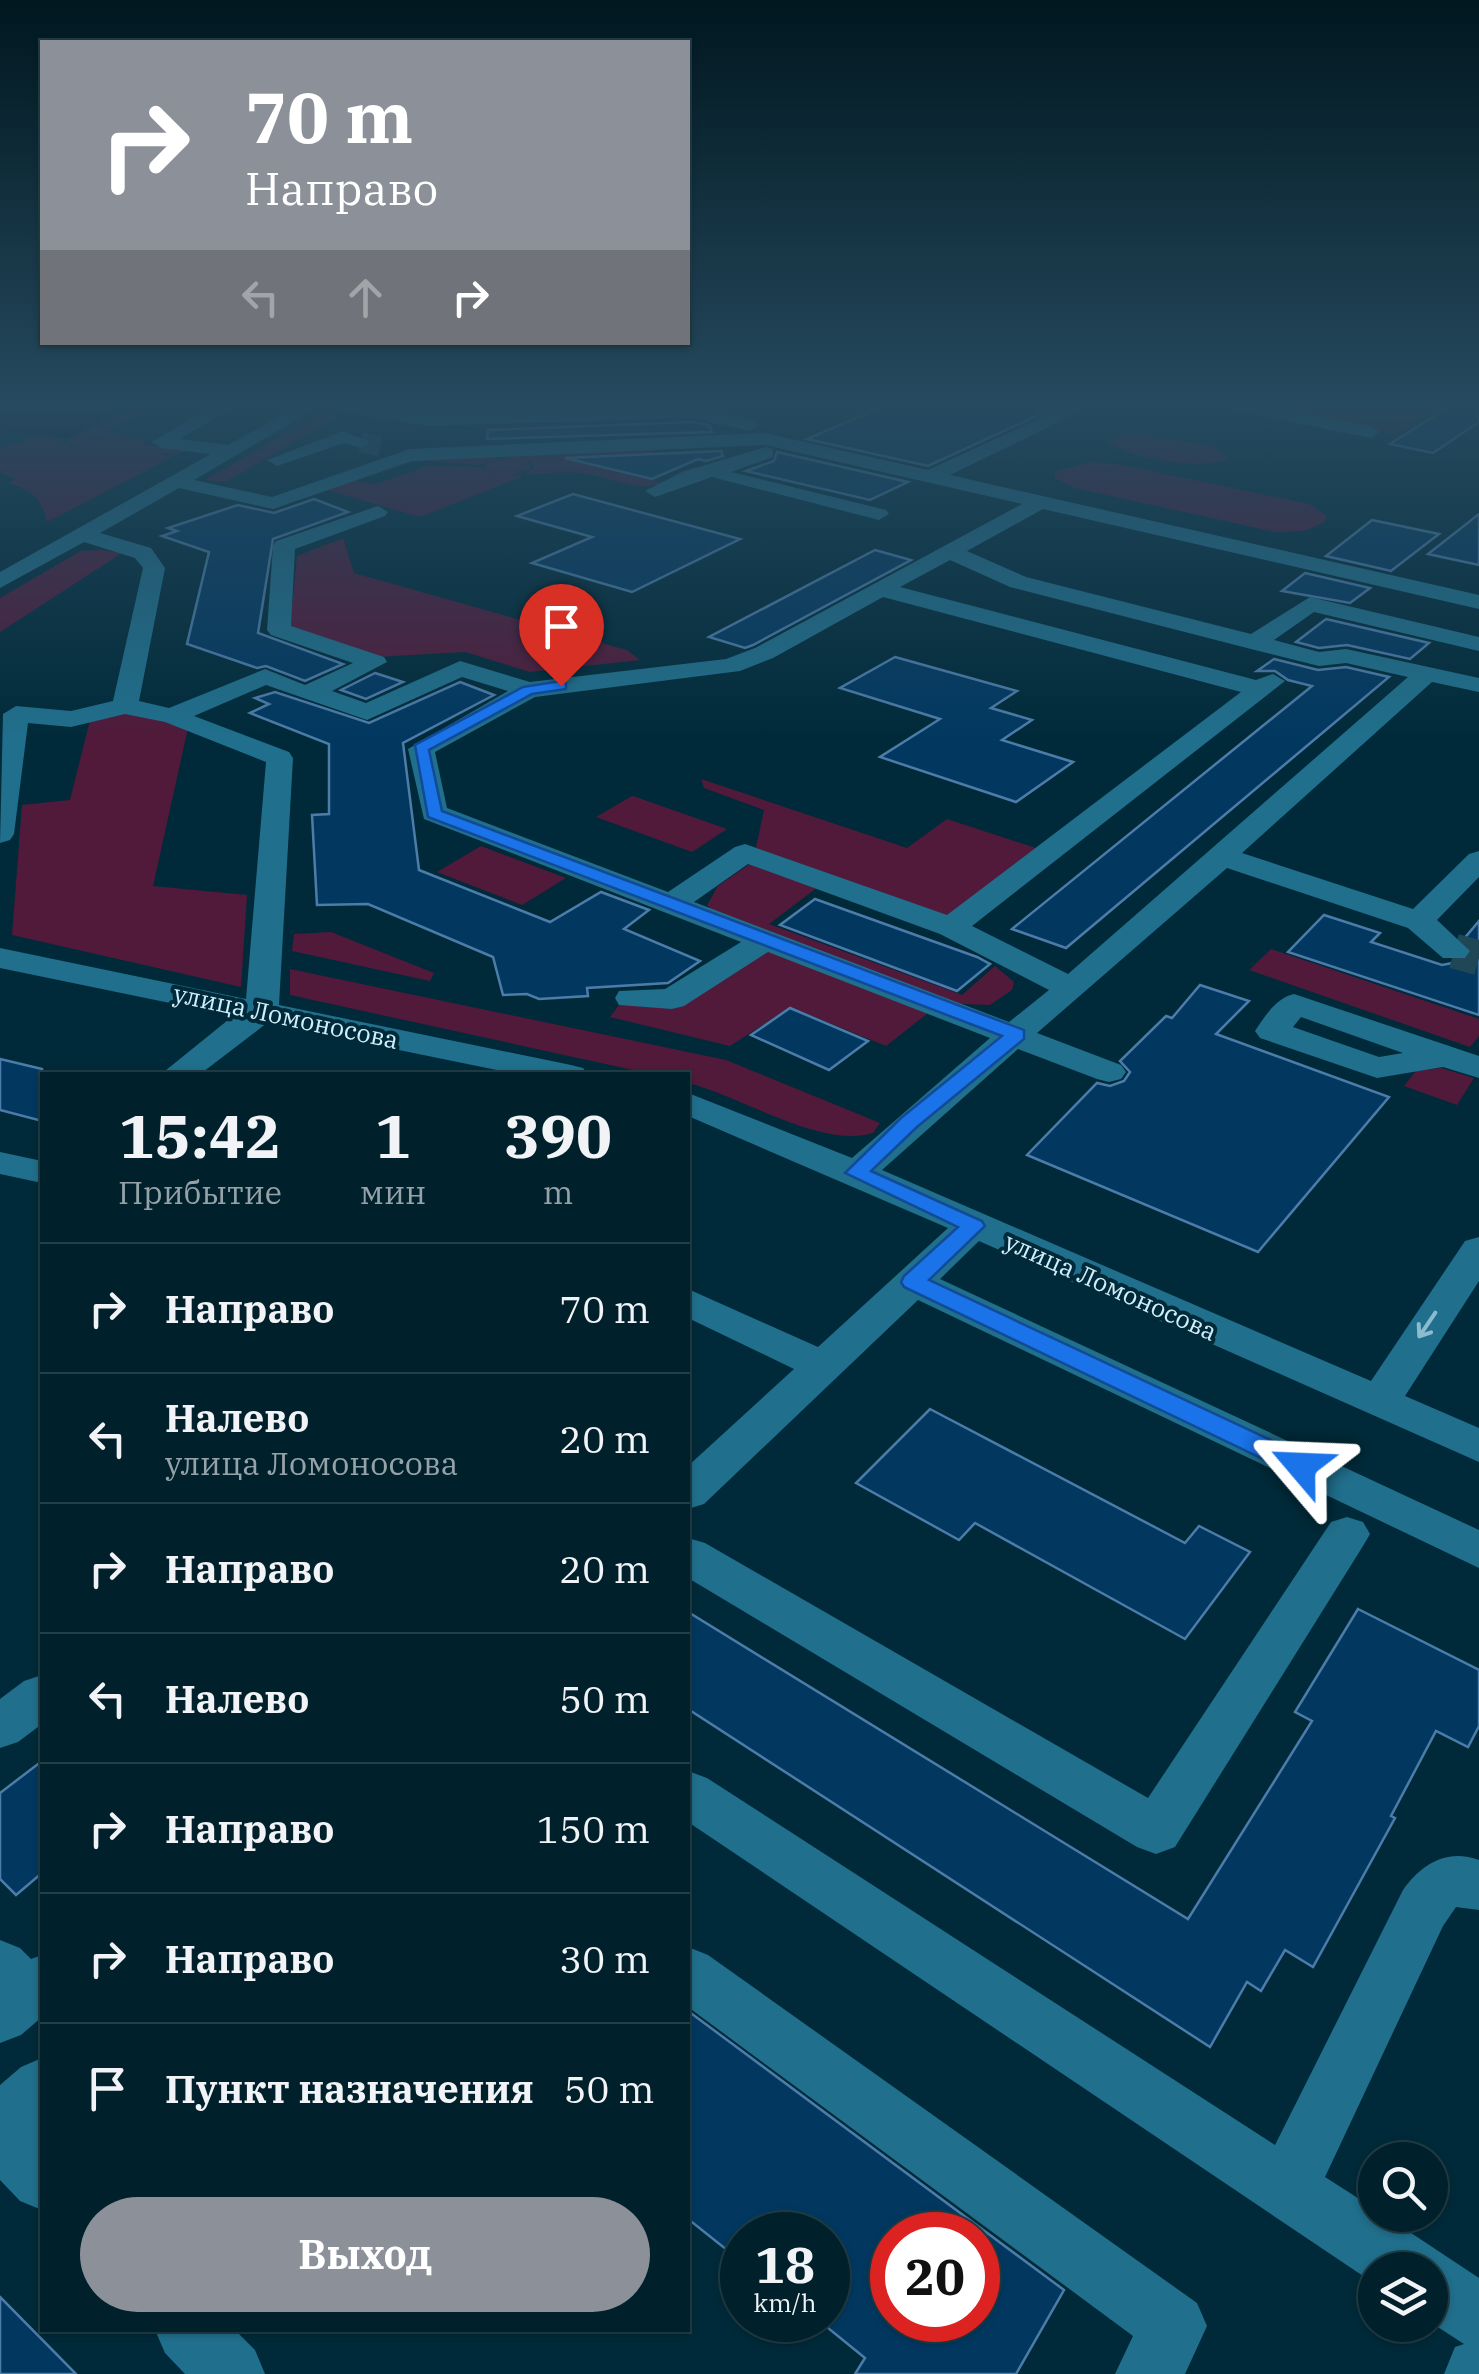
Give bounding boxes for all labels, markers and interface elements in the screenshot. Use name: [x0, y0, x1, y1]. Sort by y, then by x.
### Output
text: 70 m: [245, 71, 413, 162]
icon: right: [80, 80, 210, 210]
text: Направо: [245, 159, 438, 217]
icon: left: [233, 270, 288, 325]
icon: ahead: [338, 270, 393, 325]
icon: right: [443, 270, 498, 325]
pin: [519, 584, 604, 687]
icon: arrive: [534, 599, 589, 654]
street label: улица Ломоносова: [170, 976, 402, 1056]
text: 15:42: [119, 1096, 281, 1175]
text: 1: [375, 1096, 411, 1175]
text: 390: [504, 1096, 612, 1175]
text: Прибытие: [118, 1171, 282, 1213]
text: мин: [360, 1171, 426, 1213]
text: m: [543, 1171, 573, 1213]
street label: улица Ломоносова: [1000, 1224, 1222, 1348]
icon: right: [80, 1281, 135, 1336]
text: Направо: [165, 1284, 334, 1333]
text: 70 m: [559, 1284, 650, 1333]
one-way arrow: [1417, 1311, 1438, 1339]
text: Налево: [165, 1393, 309, 1442]
icon: left: [80, 1411, 135, 1466]
text: 20 m: [559, 1414, 650, 1463]
position arrow: [1249, 1414, 1353, 1518]
text: улица Ломоносова: [165, 1442, 458, 1484]
icon: right: [80, 1541, 135, 1596]
text: Направо: [165, 1544, 334, 1593]
text: 20 m: [559, 1544, 650, 1593]
icon: left: [80, 1671, 135, 1726]
text: Налево: [165, 1674, 309, 1723]
text: 50 m: [559, 1674, 650, 1723]
icon: right: [80, 1801, 135, 1856]
text: Направо: [165, 1804, 334, 1853]
text: 150 m: [537, 1804, 650, 1853]
icon: right: [80, 1931, 135, 1986]
text: Направо: [165, 1934, 334, 1983]
text: 30 m: [559, 1934, 650, 1983]
icon: arrive: [80, 2061, 135, 2116]
text: Пункт назначения: [165, 2064, 534, 2113]
text: 50 m: [564, 2064, 654, 2113]
map controls: [1358, 2142, 1448, 2342]
button: search: [1358, 2142, 1448, 2232]
button: Выход: [80, 2197, 650, 2312]
speed limit sign: 20: [870, 2212, 1000, 2342]
text: 18: [755, 2232, 815, 2297]
button: layers: [1358, 2252, 1448, 2342]
text: km/h: [753, 2286, 817, 2319]

